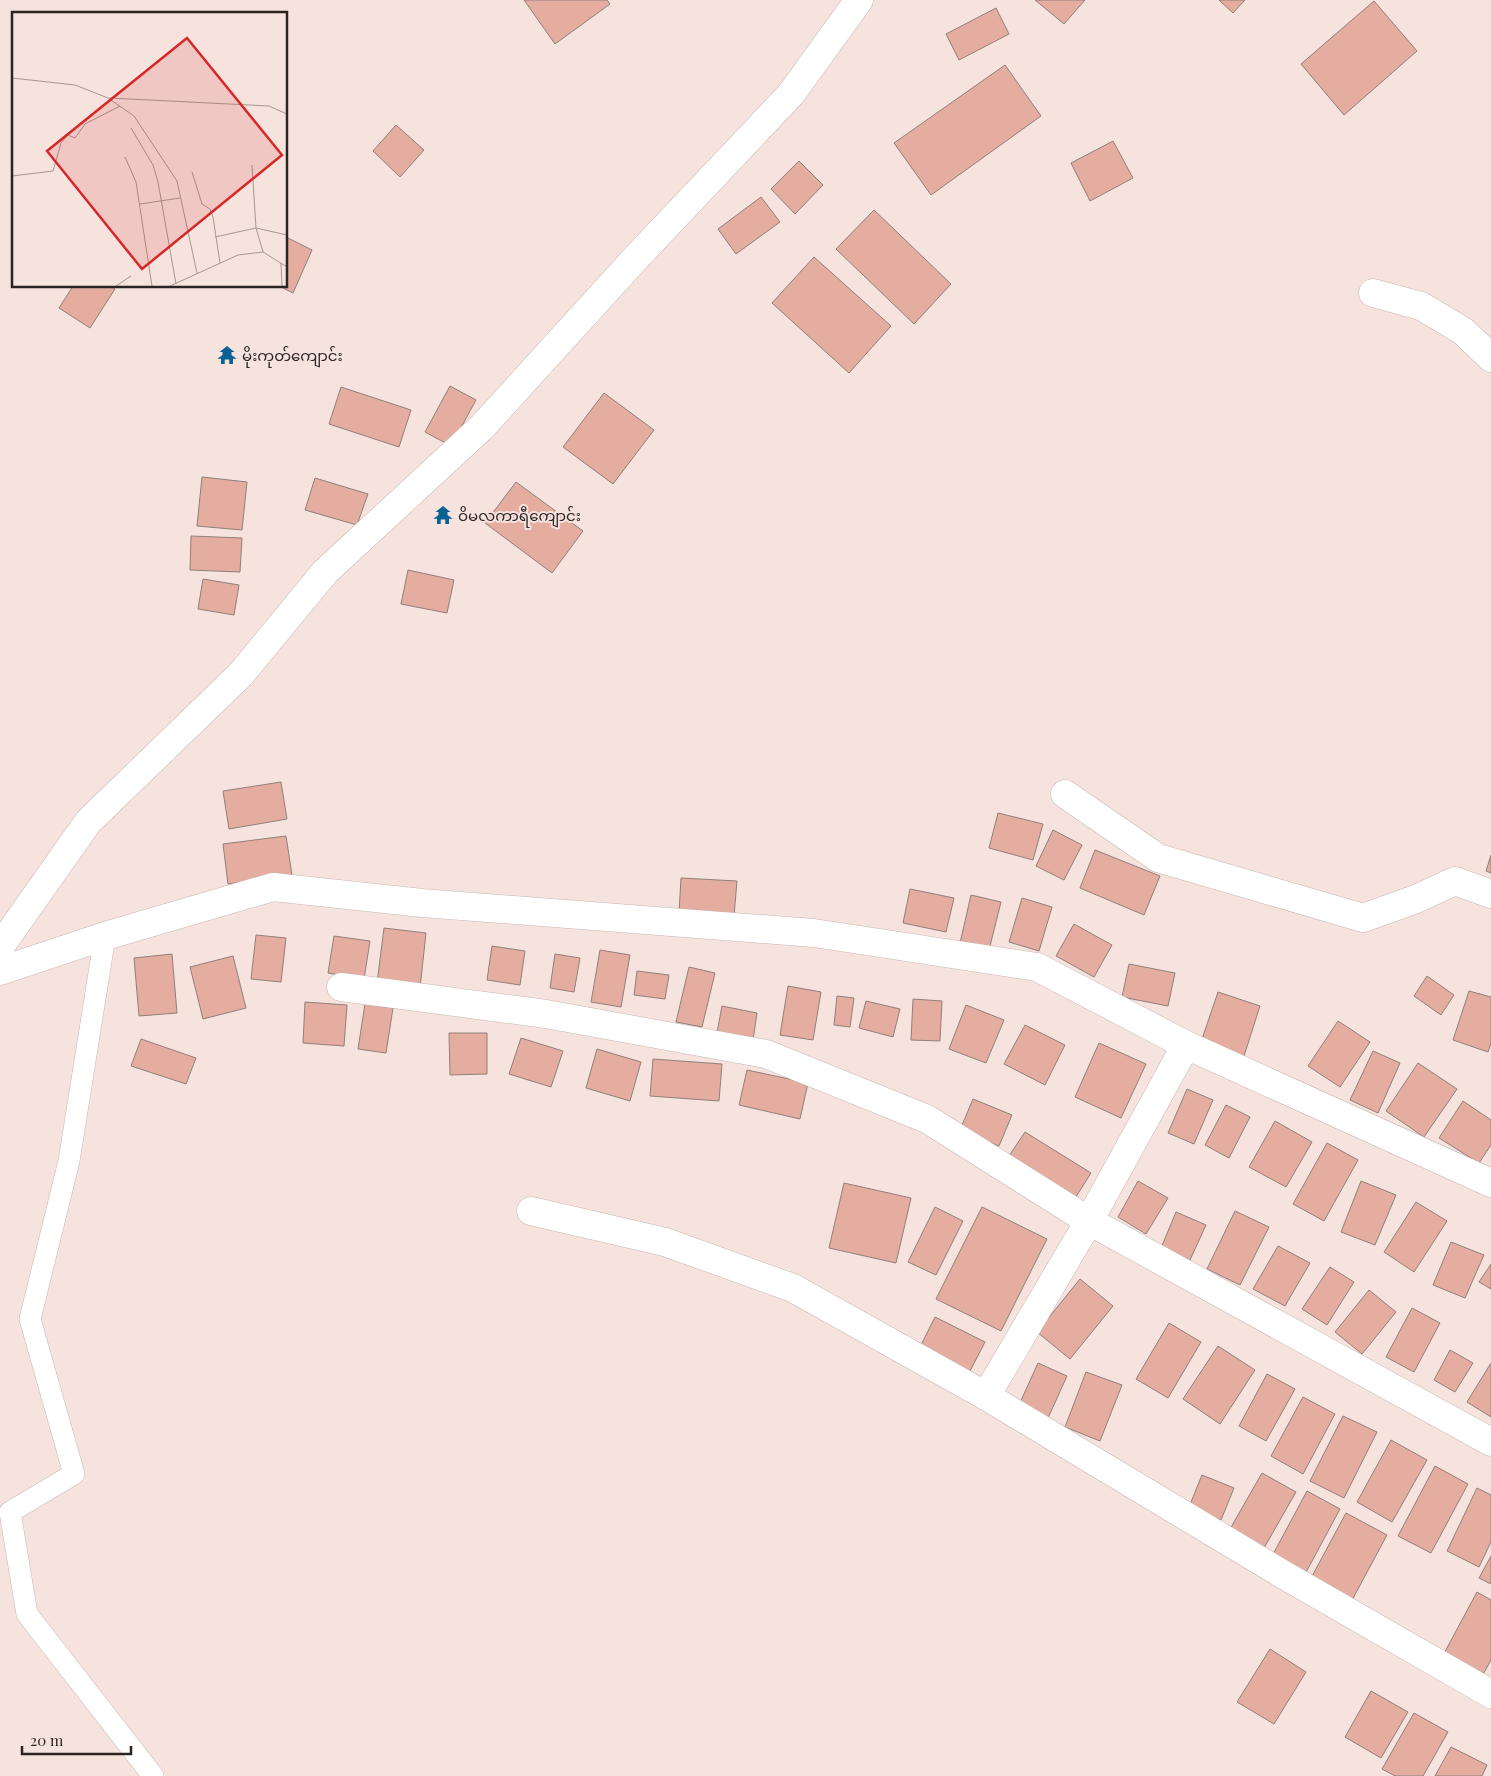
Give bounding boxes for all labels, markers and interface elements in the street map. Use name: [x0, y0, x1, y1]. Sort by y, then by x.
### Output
inset map: [12, 12, 288, 288]
temple icon: မိုးကုတ်ကျောင်း: [216, 344, 238, 366]
place label: မိုးကုတ်ကျောင်း: [242, 345, 343, 368]
temple icon: ဝိမလကာရီကျောင်း: [432, 504, 454, 526]
place label: ဝိမလကာရီကျောင်း: [458, 505, 581, 528]
scale bar: [22, 1724, 131, 1756]
text: 20 m: [30, 1730, 64, 1750]

